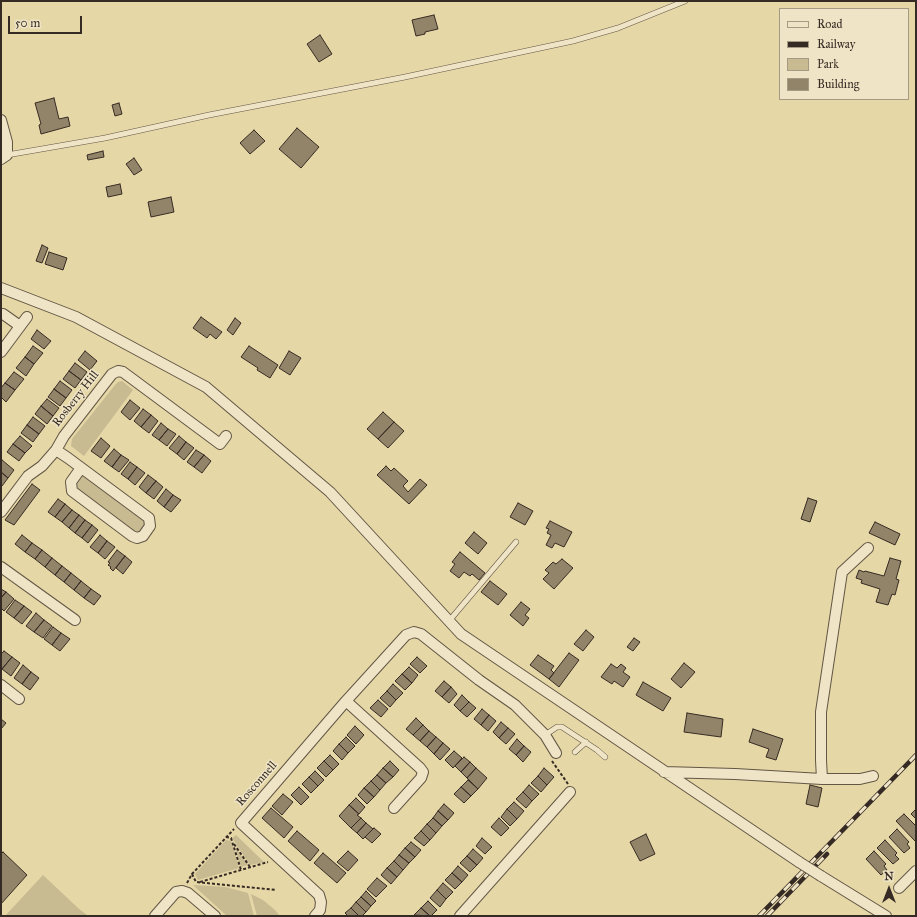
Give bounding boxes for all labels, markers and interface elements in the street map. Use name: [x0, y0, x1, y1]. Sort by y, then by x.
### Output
scale bar: [10, 8, 84, 34]
legend: [779, 8, 909, 100]
text: 50 m: [15, 16, 40, 30]
text: Road: [817, 17, 843, 31]
text: Railway: [817, 37, 855, 51]
text: Park: [817, 57, 839, 71]
text: Building: [817, 77, 859, 91]
street label: Rosberry Hill: [50, 368, 102, 430]
street label: Rosconnell: [234, 759, 280, 809]
north arrow: [869, 869, 909, 909]
text: N: [884, 870, 894, 883]

